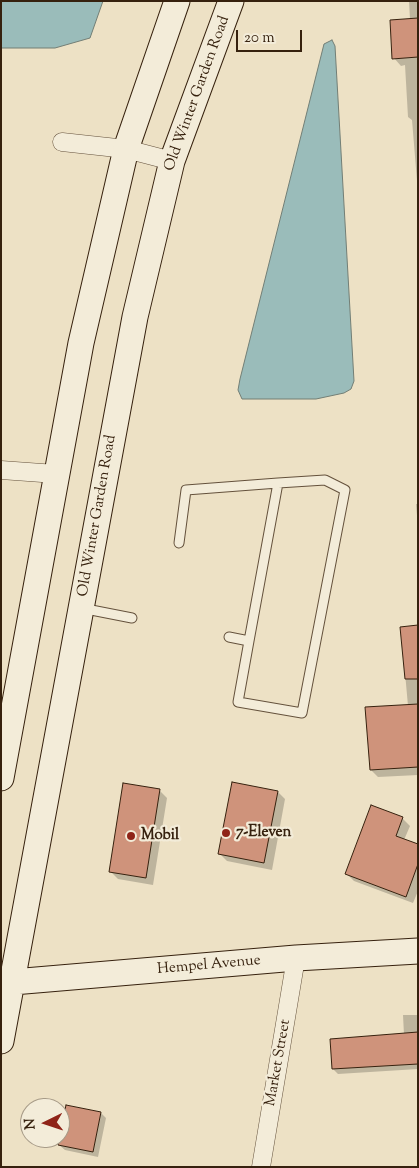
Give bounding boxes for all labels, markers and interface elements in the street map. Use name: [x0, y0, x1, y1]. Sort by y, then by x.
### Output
street label: Old Winter Garden Road: [162, 14, 234, 174]
scale bar: [239, 20, 305, 52]
text: 20 m: [244, 28, 275, 49]
street label: Old Winter Garden Road: [75, 434, 121, 598]
place label: 7-Eleven: [236, 824, 291, 842]
place label: Mobil: [141, 827, 179, 845]
marker: 7-Eleven: [220, 827, 232, 839]
marker: Mobil: [125, 830, 137, 842]
street label: Hempel Avenue: [156, 953, 262, 979]
street label: Market Street: [263, 1018, 295, 1108]
north arrow: [20, 1098, 70, 1148]
text: N: [21, 1118, 41, 1130]

